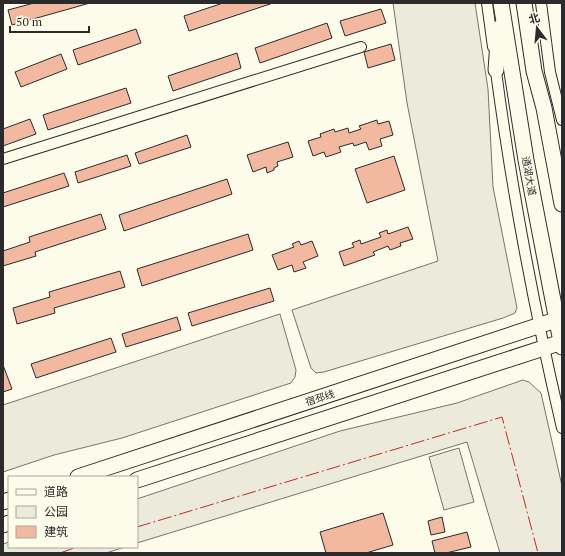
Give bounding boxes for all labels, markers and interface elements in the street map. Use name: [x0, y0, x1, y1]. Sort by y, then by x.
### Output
scale bar: [10, 8, 89, 34]
north arrow: [517, 8, 557, 48]
text: 北: [527, 10, 541, 27]
text: 50 m: [16, 14, 43, 29]
street label: 通湖大道: [519, 155, 539, 197]
street label: 宿邳线: [304, 387, 336, 409]
legend: [8, 476, 138, 548]
text: 道路: [44, 484, 68, 499]
text: 公园: [44, 504, 68, 519]
text: 建筑: [44, 524, 68, 539]

